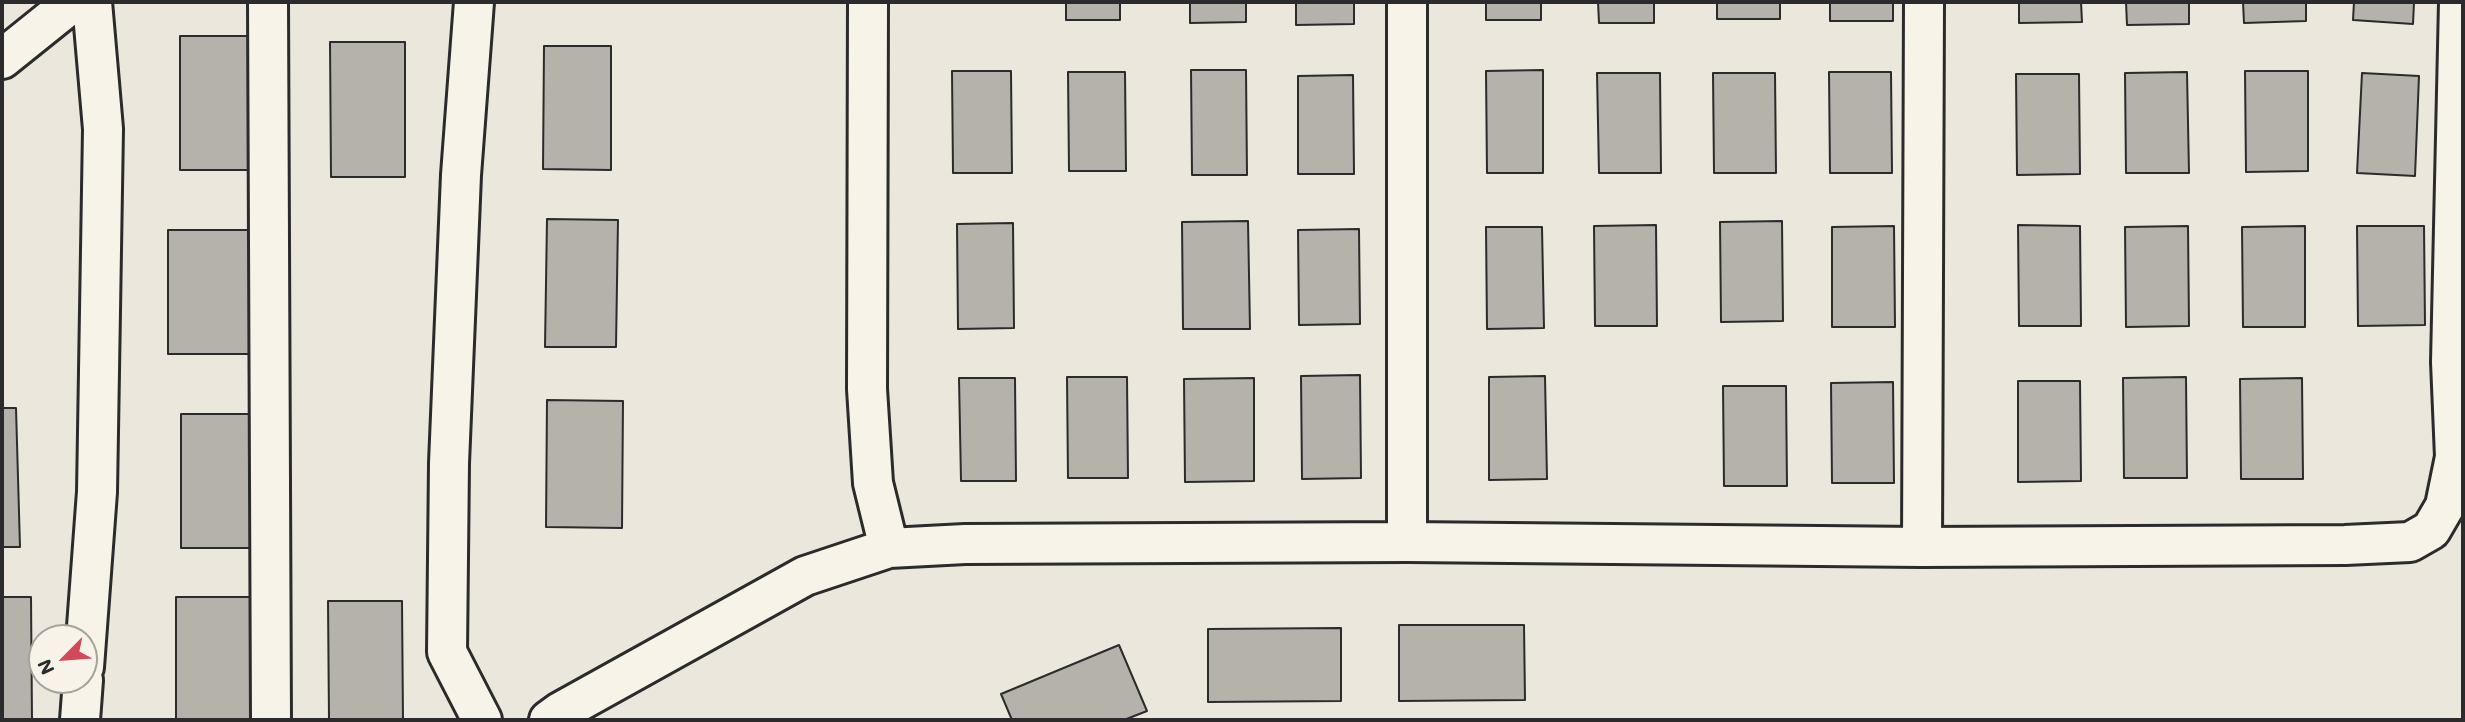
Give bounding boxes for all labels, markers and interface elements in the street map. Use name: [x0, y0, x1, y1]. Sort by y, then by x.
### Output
north arrow: [28, 624, 98, 694]
text: N: [31, 655, 60, 679]

